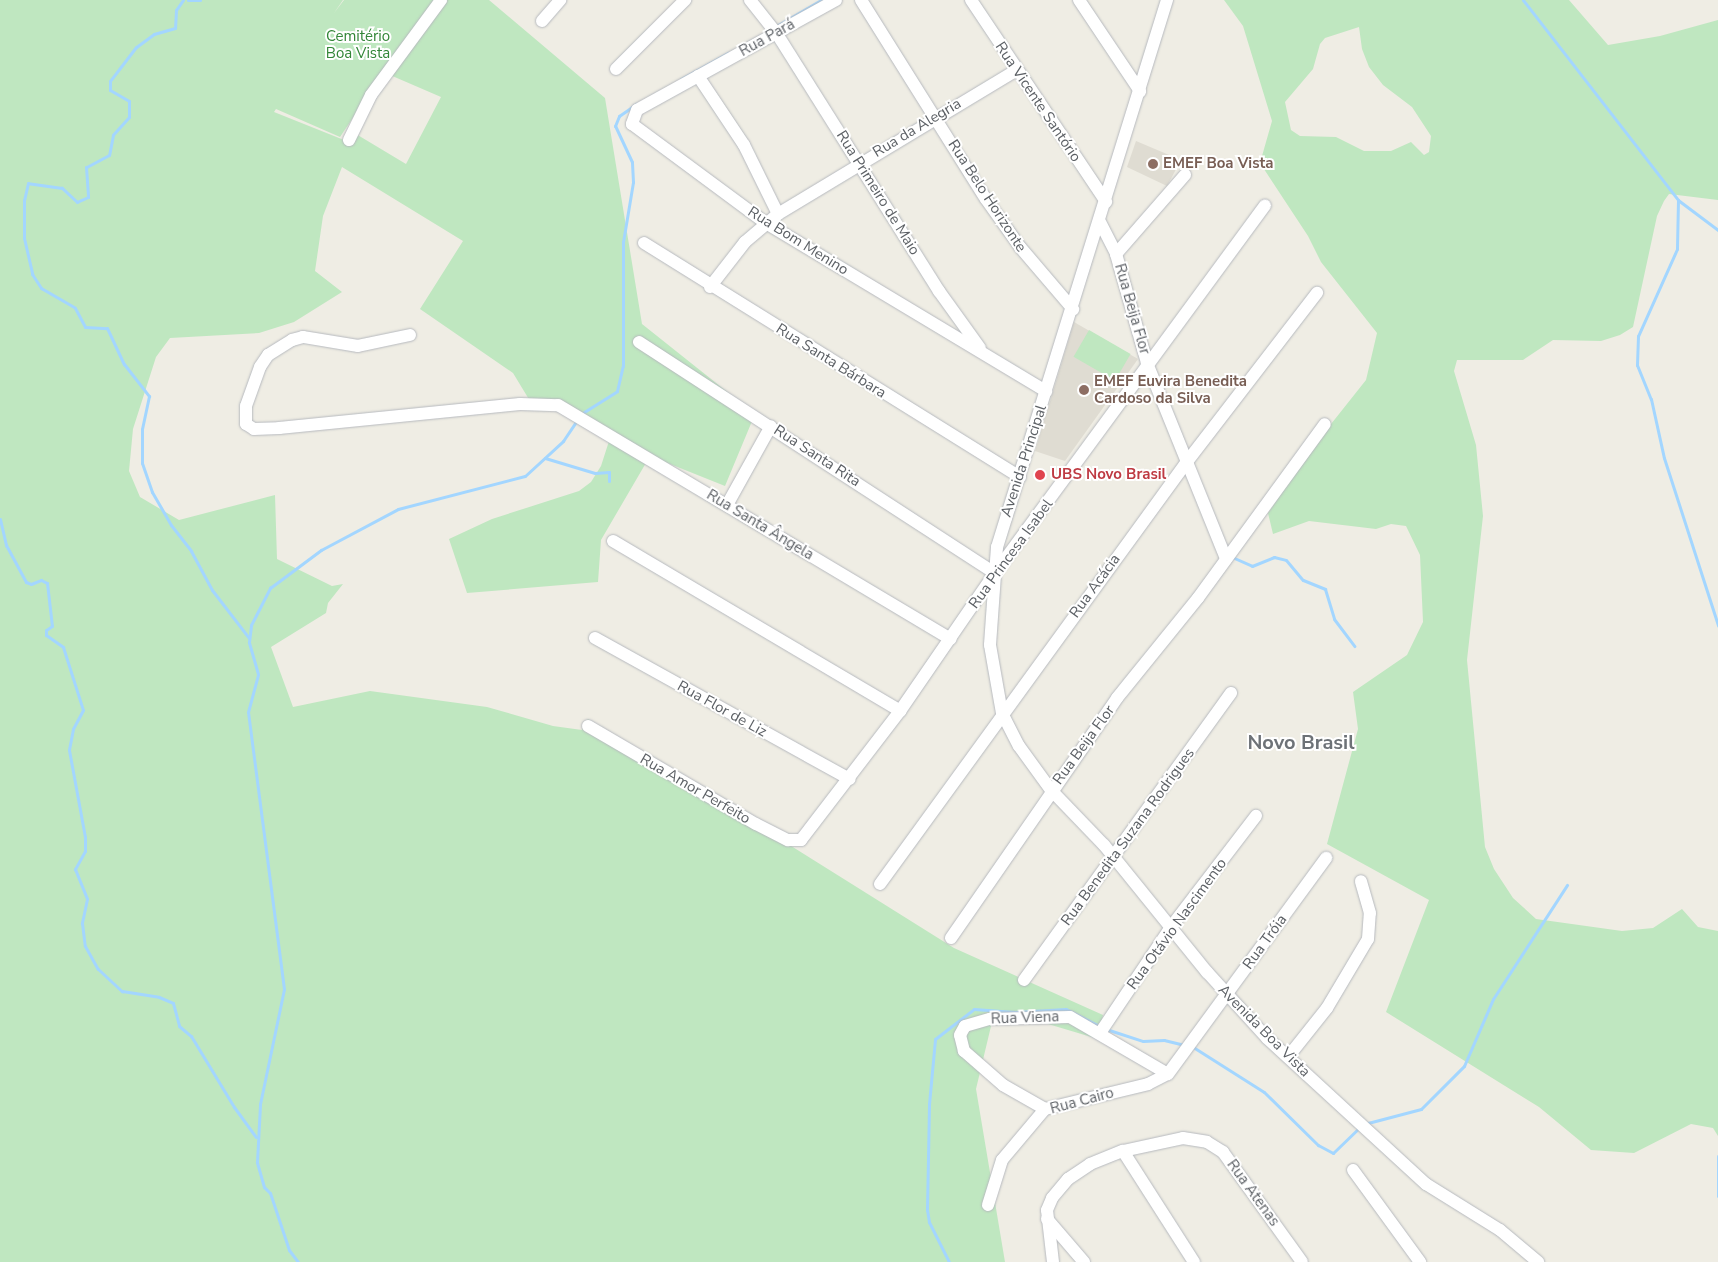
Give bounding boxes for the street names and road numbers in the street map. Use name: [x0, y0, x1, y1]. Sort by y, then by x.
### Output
street label: Rua Pará: [736, 15, 798, 61]
street label: Rua Vicente Santório: [991, 39, 1085, 165]
street label: Rua da Alegria: [870, 95, 964, 161]
street label: Rua Primeiro de Maio: [832, 127, 924, 259]
street label: Rua Belo Horizonte: [944, 136, 1030, 256]
street label: Rua Bom Menino: [744, 203, 852, 279]
street label: Rua Beija Flor: [1110, 262, 1154, 356]
street label: Rua Santa Bárbara: [773, 320, 889, 402]
street label: Avenida Principal: [997, 403, 1051, 519]
street label: Rua Santa Rita: [770, 421, 864, 491]
street label: Rua Santa Ângela: [703, 486, 817, 564]
street label: Rua Princesa Isabel: [965, 496, 1057, 612]
street label: Rua Acácia: [1066, 551, 1124, 621]
street label: Rua Flor de Liz: [674, 677, 770, 741]
street label: Rua Beija Flor: [1049, 702, 1119, 788]
street label: Rua Benedita Suzana Rodrigues: [1057, 745, 1199, 929]
street label: Rua Amor Perfeito: [637, 750, 753, 828]
street label: Rua Otávio Nascimento: [1123, 855, 1231, 993]
street label: Rua Tróia: [1239, 911, 1291, 973]
street label: Avenida Boa Vista: [1214, 981, 1314, 1081]
street label: Rua Viena: [990, 1008, 1060, 1028]
street label: Rua Cairo: [1048, 1084, 1116, 1118]
street label: Rua Atenas: [1223, 1156, 1283, 1230]

